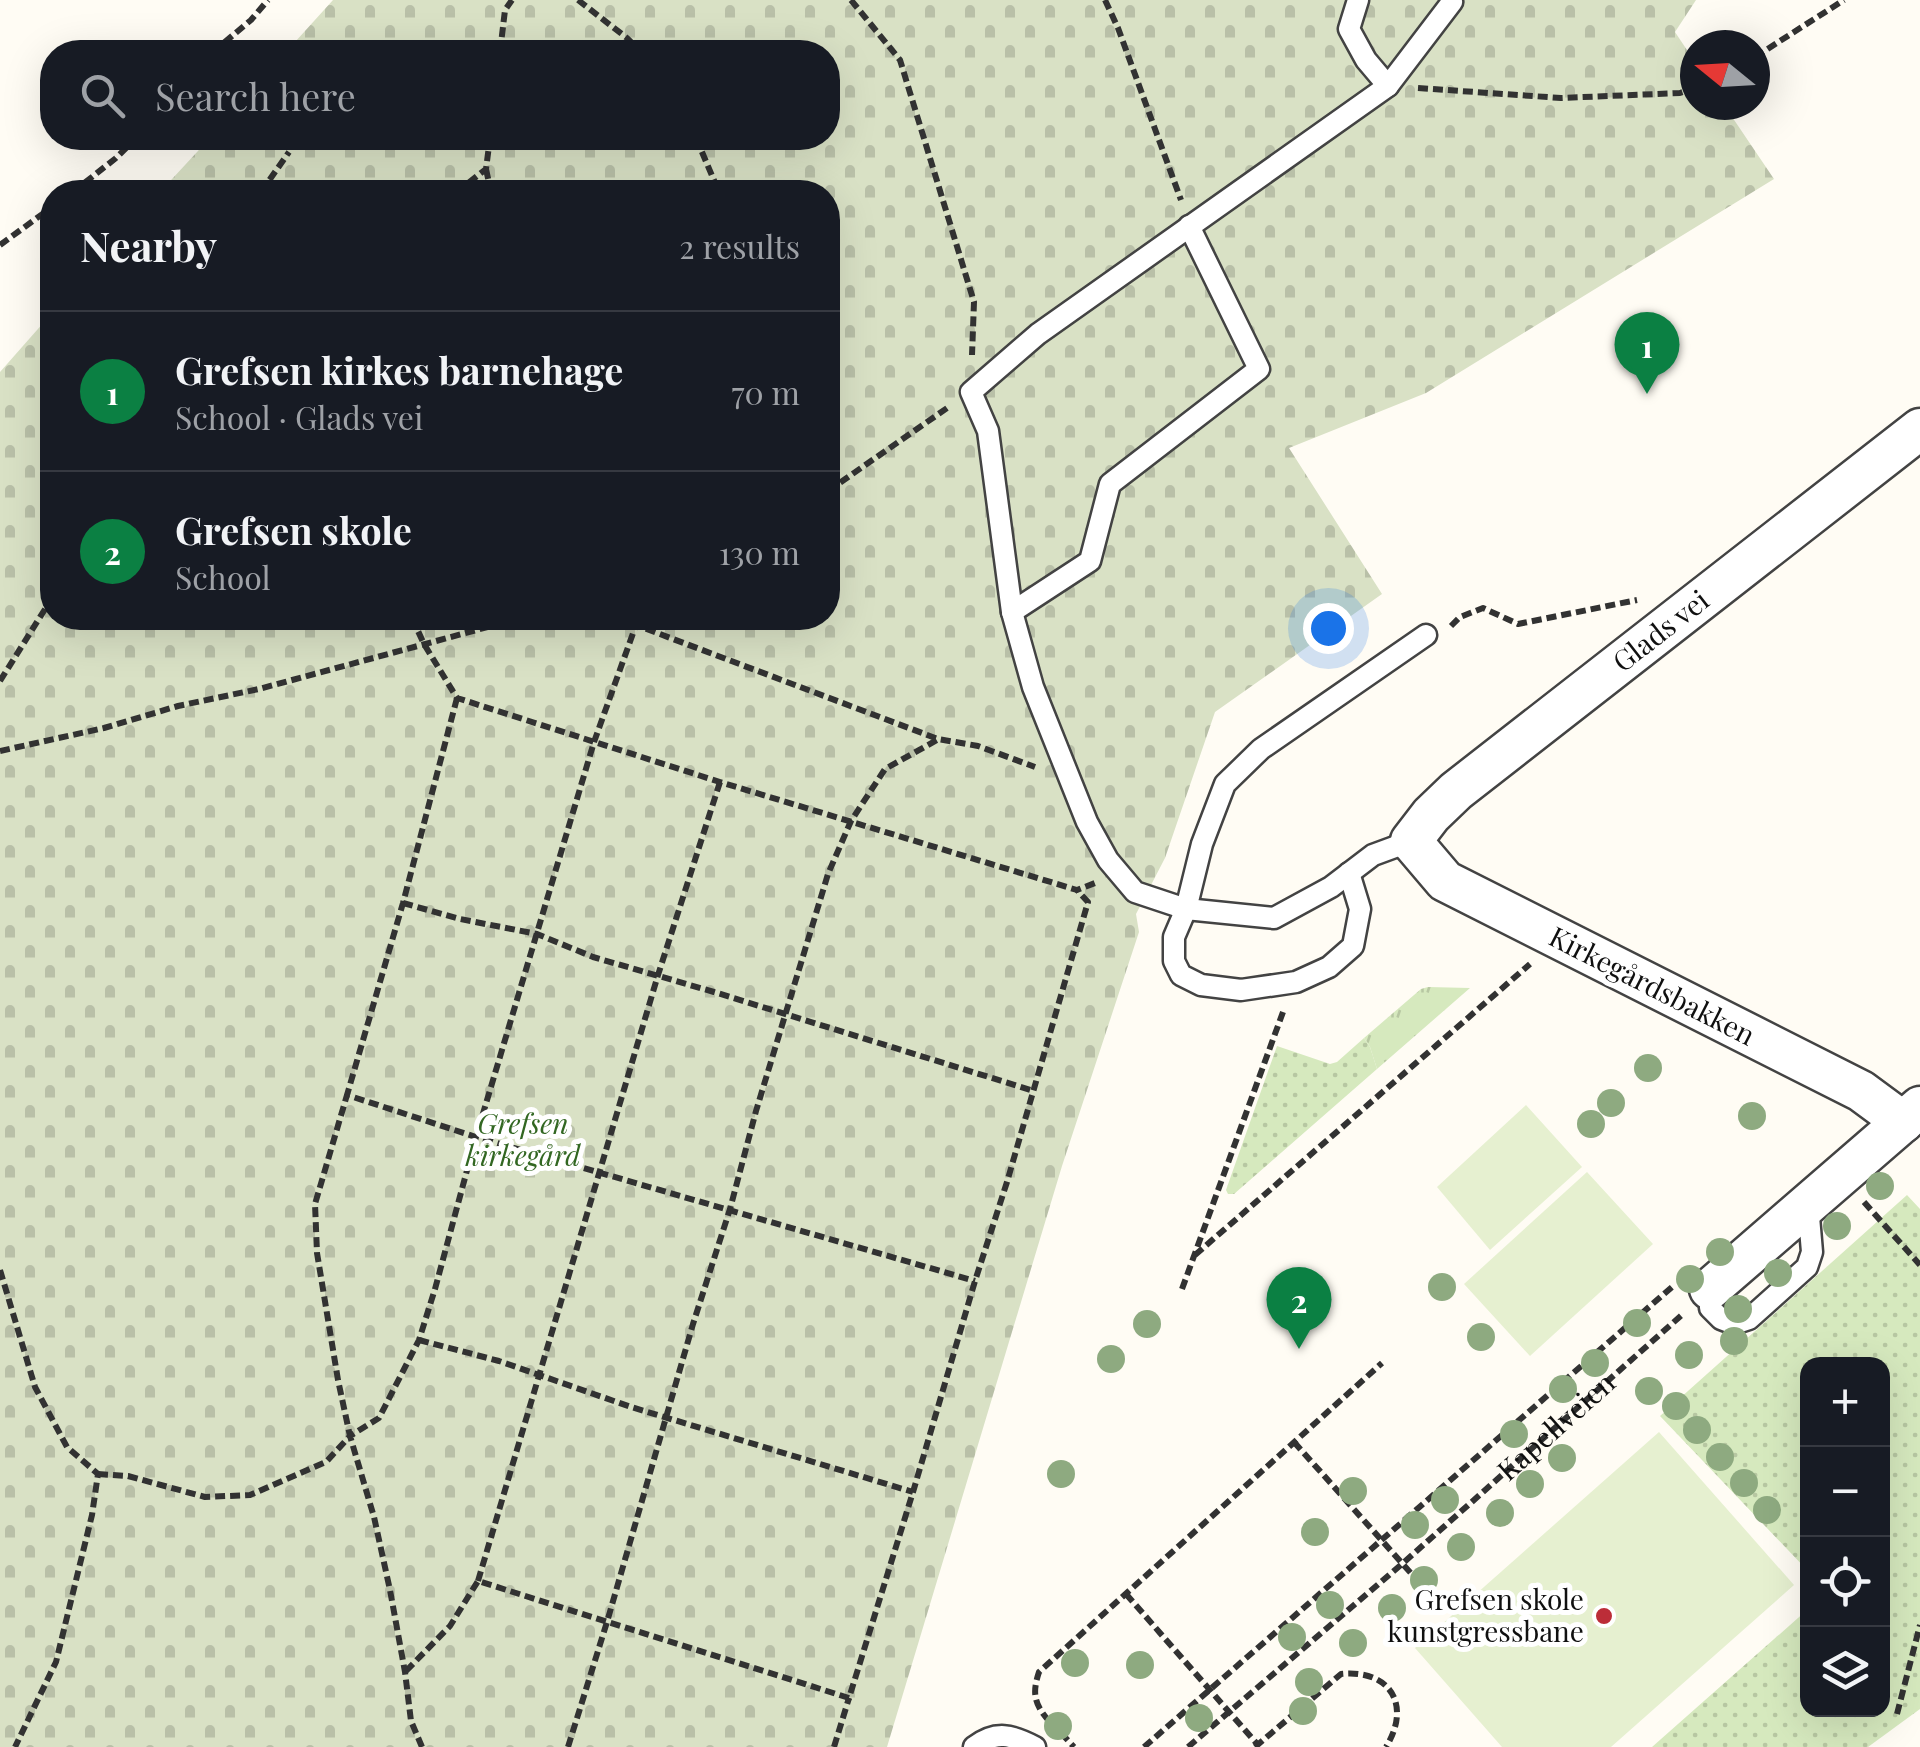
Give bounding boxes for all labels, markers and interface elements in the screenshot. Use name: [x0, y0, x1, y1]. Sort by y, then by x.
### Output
north arrow: [1680, 30, 1770, 120]
search box: [40, 40, 840, 150]
icon: search: [75, 68, 130, 123]
text: Search here: [155, 70, 356, 121]
text: Nearby: [80, 217, 217, 273]
text: 2 results: [679, 224, 800, 267]
pin: 1: [1614, 312, 1680, 394]
text: Grefsen kirkes barnehage: [175, 344, 623, 395]
text: 1: [106, 370, 119, 413]
text: 70 m: [731, 370, 800, 413]
text: School · Glads vei: [175, 395, 423, 438]
text: Grefsen skole: [175, 504, 412, 555]
text: 2: [104, 530, 121, 573]
text: 130 m: [719, 530, 800, 573]
text: School: [175, 555, 271, 598]
street label: Glads vei: [1604, 581, 1716, 679]
your location: [1303, 603, 1354, 654]
street label: Kirkegårdsbakken: [1544, 917, 1762, 1053]
park label: Grefsen kirkegård: [465, 1104, 581, 1173]
pin: 2: [1266, 1266, 1332, 1349]
map controls: [1800, 1357, 1890, 1717]
button: +: [1800, 1357, 1890, 1447]
street label: Kapellveien: [1489, 1363, 1622, 1488]
button: −: [1800, 1447, 1890, 1537]
button: locate: [1800, 1537, 1890, 1627]
place label: Grefsen skole kunstgressbane: [1387, 1580, 1584, 1649]
marker: Grefsen skole kunstgressbane: [1593, 1605, 1615, 1627]
button: layers: [1800, 1627, 1890, 1717]

